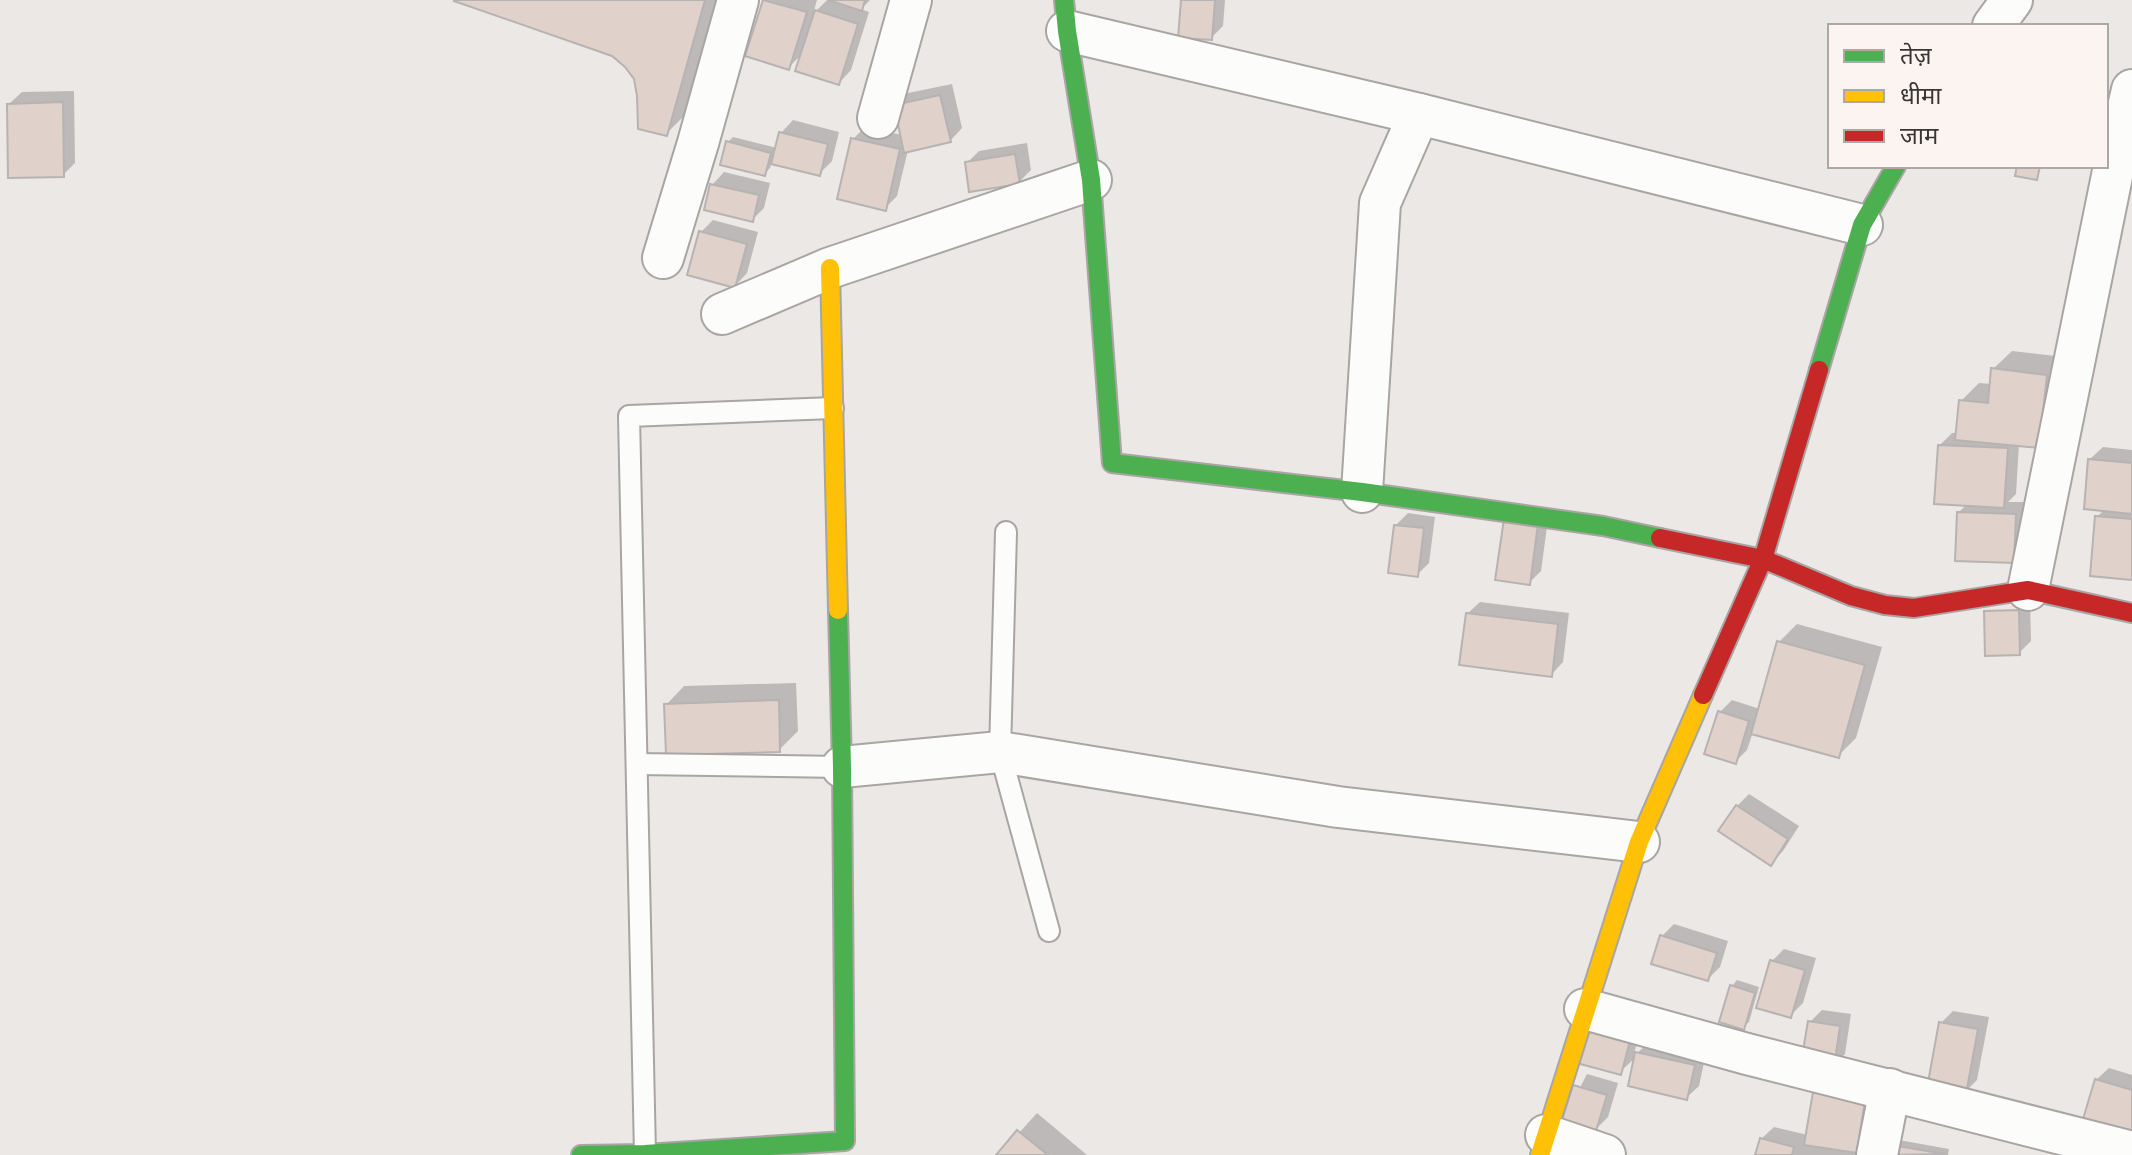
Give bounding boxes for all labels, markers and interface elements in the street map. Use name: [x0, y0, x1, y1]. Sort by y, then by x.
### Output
legend: [1828, 24, 2108, 168]
text: तेज़: [1900, 42, 1933, 70]
text: धीमा: [1900, 82, 1942, 110]
text: जाम: [1900, 122, 1939, 150]

